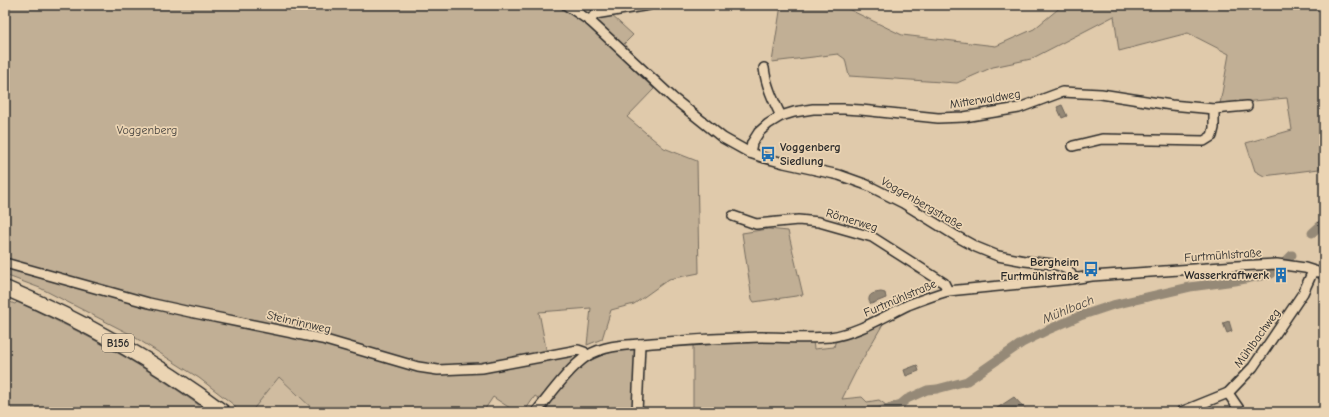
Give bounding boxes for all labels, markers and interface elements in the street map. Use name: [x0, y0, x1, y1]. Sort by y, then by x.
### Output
street label: Mitterwaldweg: [949, 86, 1021, 112]
park label: Voggenberg: [117, 123, 177, 137]
place label: Voggenberg Siedlung: [780, 140, 841, 168]
bus stop icon: Voggenberg Siedlung: [759, 145, 777, 163]
street label: Voggenbergstraße: [879, 174, 965, 232]
street label: Römerweg: [824, 206, 880, 234]
street label: Furtmühlstraße: [1184, 245, 1262, 265]
place label: Bergheim Furtmühlstraße: [1000, 255, 1079, 283]
bus stop icon: Bergheim Furtmühlstraße: [1082, 260, 1100, 278]
building icon: Wasserkraftwerk: [1272, 266, 1290, 284]
place label: Wasserkraftwerk: [1184, 268, 1269, 282]
street label: Furtmühlstraße: [861, 276, 939, 320]
water label: Mühlbach: [1039, 292, 1096, 327]
street label: Mühlbachweg: [1231, 306, 1283, 370]
street label: Steinrinnweg: [266, 308, 332, 336]
road number: B156: [102, 334, 134, 352]

